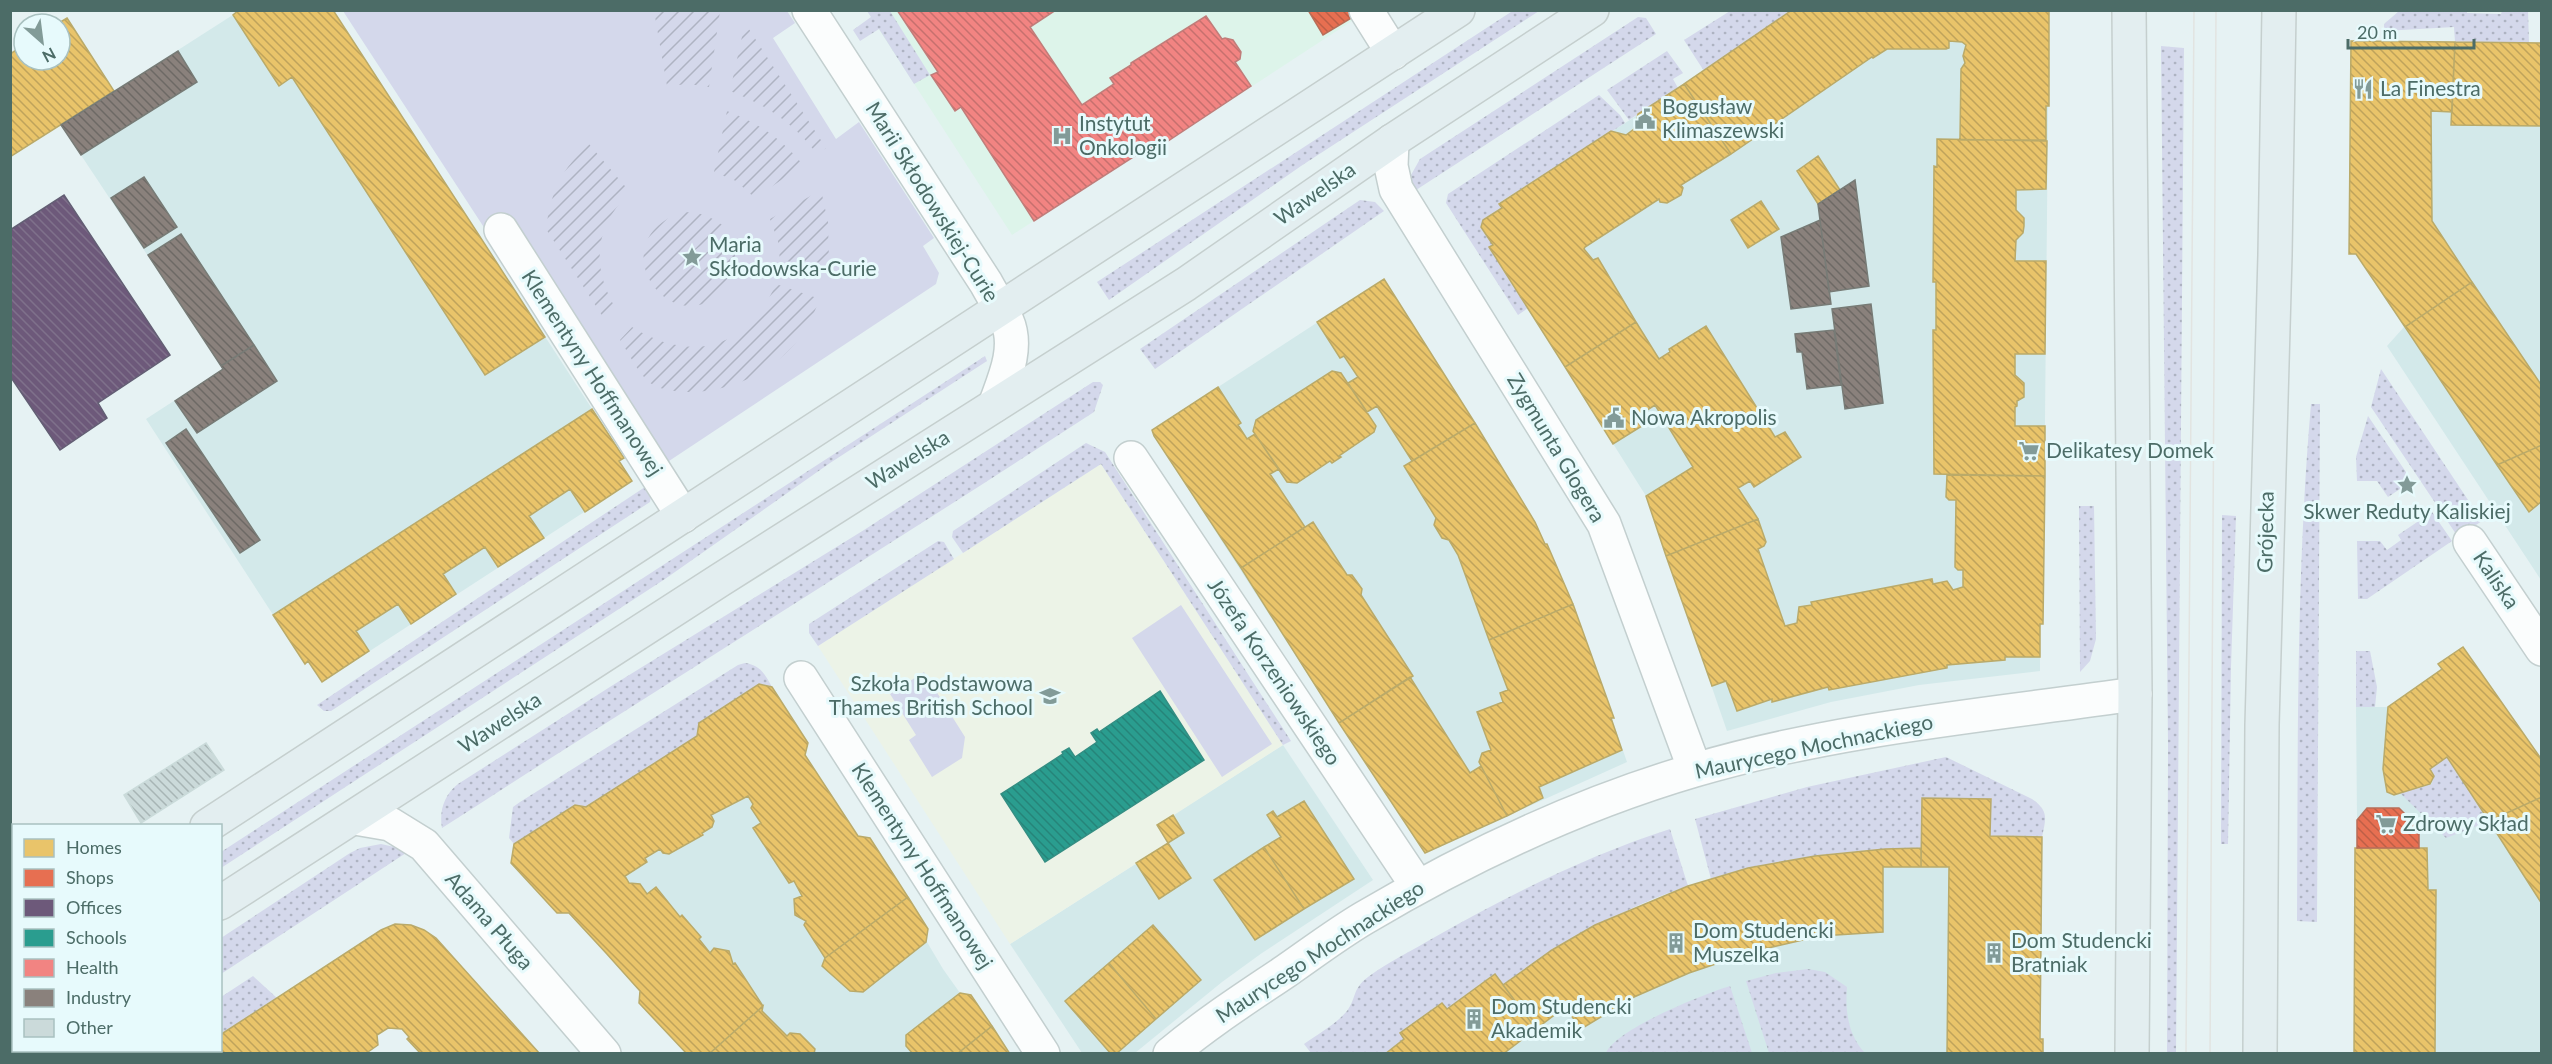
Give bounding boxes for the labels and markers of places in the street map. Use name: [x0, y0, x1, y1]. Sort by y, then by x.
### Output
place label: La Finestra: [2380, 75, 2481, 100]
restaurant icon: La Finestra: [2351, 77, 2375, 101]
place label: Bogusław Klimaszewski: [1662, 93, 1784, 142]
public building icon: Bogusław Klimaszewski: [1633, 107, 1657, 131]
place label: Instytut Onkologii: [1079, 110, 1167, 159]
hospital icon: Instytut Onkologii: [1050, 124, 1074, 148]
place label: Maria Skłodowska-Curie: [709, 231, 877, 280]
place icon: Maria Skłodowska-Curie: [680, 245, 704, 269]
place label: Nowa Akropolis: [1631, 404, 1777, 429]
public building icon: Nowa Akropolis: [1602, 406, 1626, 430]
place label: Delikatesy Domek: [2046, 437, 2214, 462]
supermarket icon: Delikatesy Domek: [2017, 439, 2041, 463]
place icon: Skwer Reduty Kaliskiej: [2395, 473, 2419, 497]
place label: Skwer Reduty Kaliskiej: [2303, 498, 2511, 523]
place label: Szkoła Podstawowa Thames British School: [829, 670, 1033, 719]
school or university icon: Szkoła Podstawowa Thames British School: [1038, 684, 1062, 708]
place label: Zdrowy Skład: [2403, 810, 2529, 835]
supermarket icon: Zdrowy Skład: [2374, 812, 2398, 836]
place label: Dom Studencki Muszelka: [1693, 917, 1834, 966]
place label: Dom Studencki Bratniak: [2011, 927, 2152, 976]
building icon: Dom Studencki Muszelka: [1664, 931, 1688, 955]
building icon: Dom Studencki Bratniak: [1982, 941, 2006, 965]
place label: Dom Studencki Akademik: [1491, 993, 1632, 1042]
building icon: Dom Studencki Akademik: [1462, 1007, 1486, 1031]

